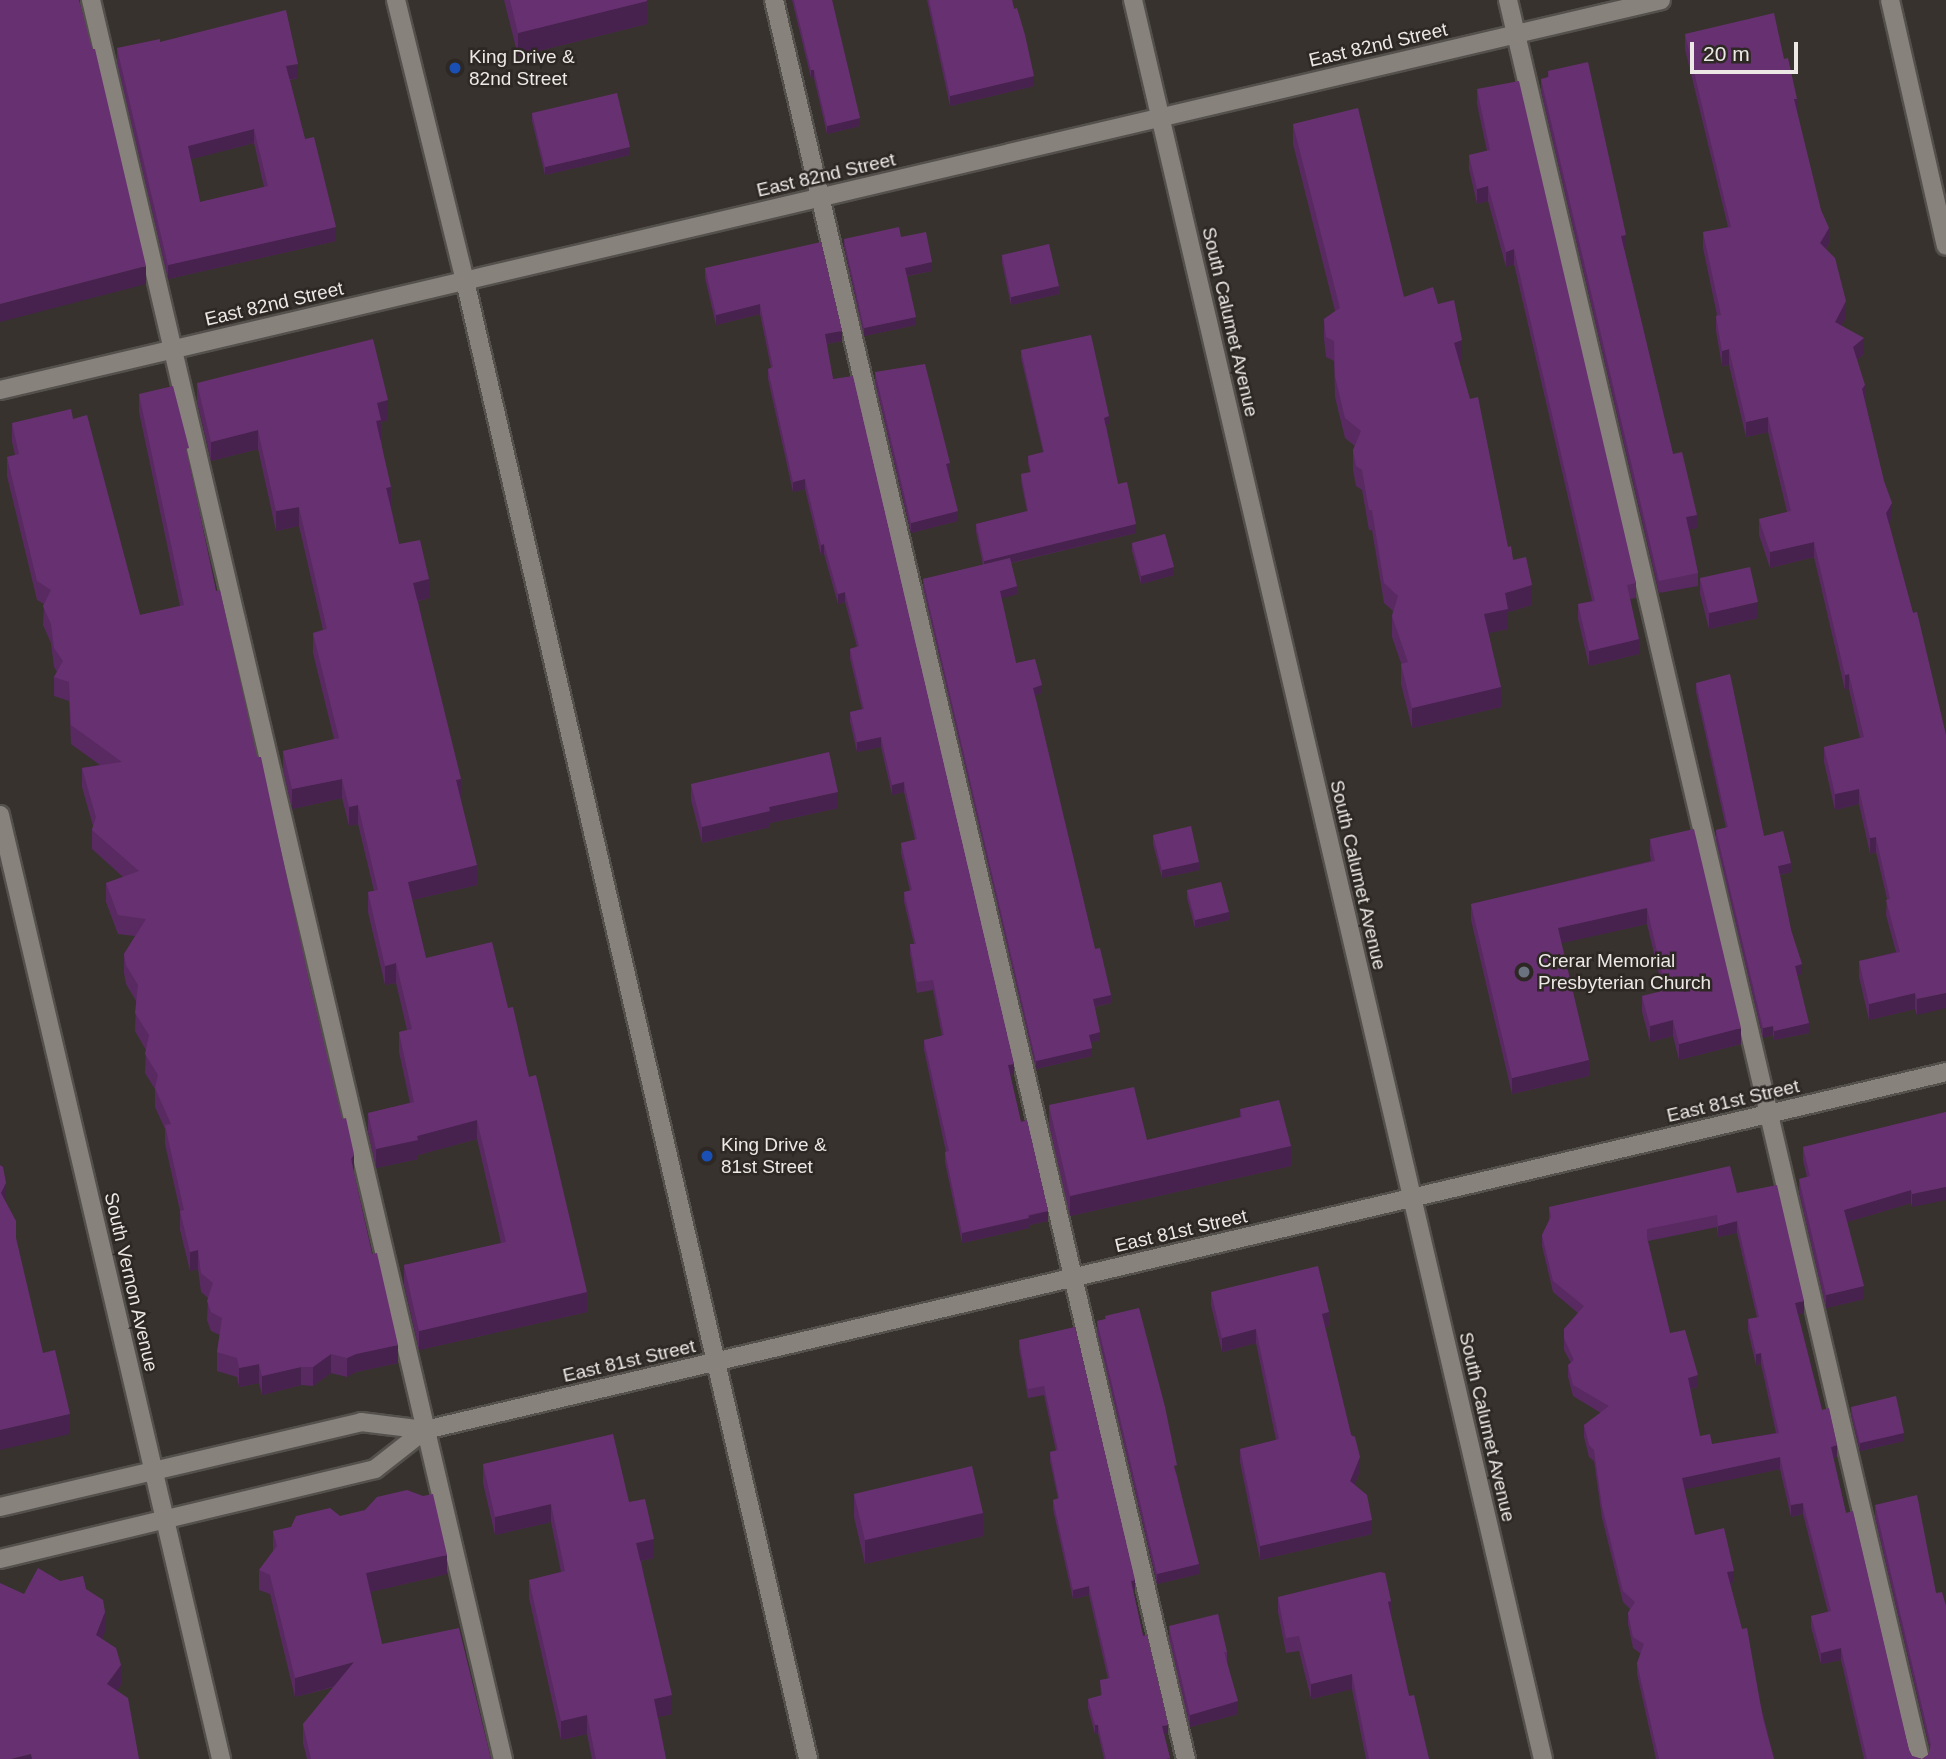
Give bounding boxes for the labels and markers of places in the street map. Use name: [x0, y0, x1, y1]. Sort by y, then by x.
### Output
place label: King Drive & 82nd Street: [469, 46, 575, 90]
marker: King Drive & 82nd Street: [447, 60, 463, 76]
place label: Crerar Memorial Presbyterian Church: [1538, 950, 1711, 994]
marker: Crerar Memorial Presbyterian Church: [1516, 964, 1532, 980]
place label: King Drive & 81st Street: [721, 1134, 827, 1178]
marker: King Drive & 81st Street: [699, 1148, 715, 1164]

